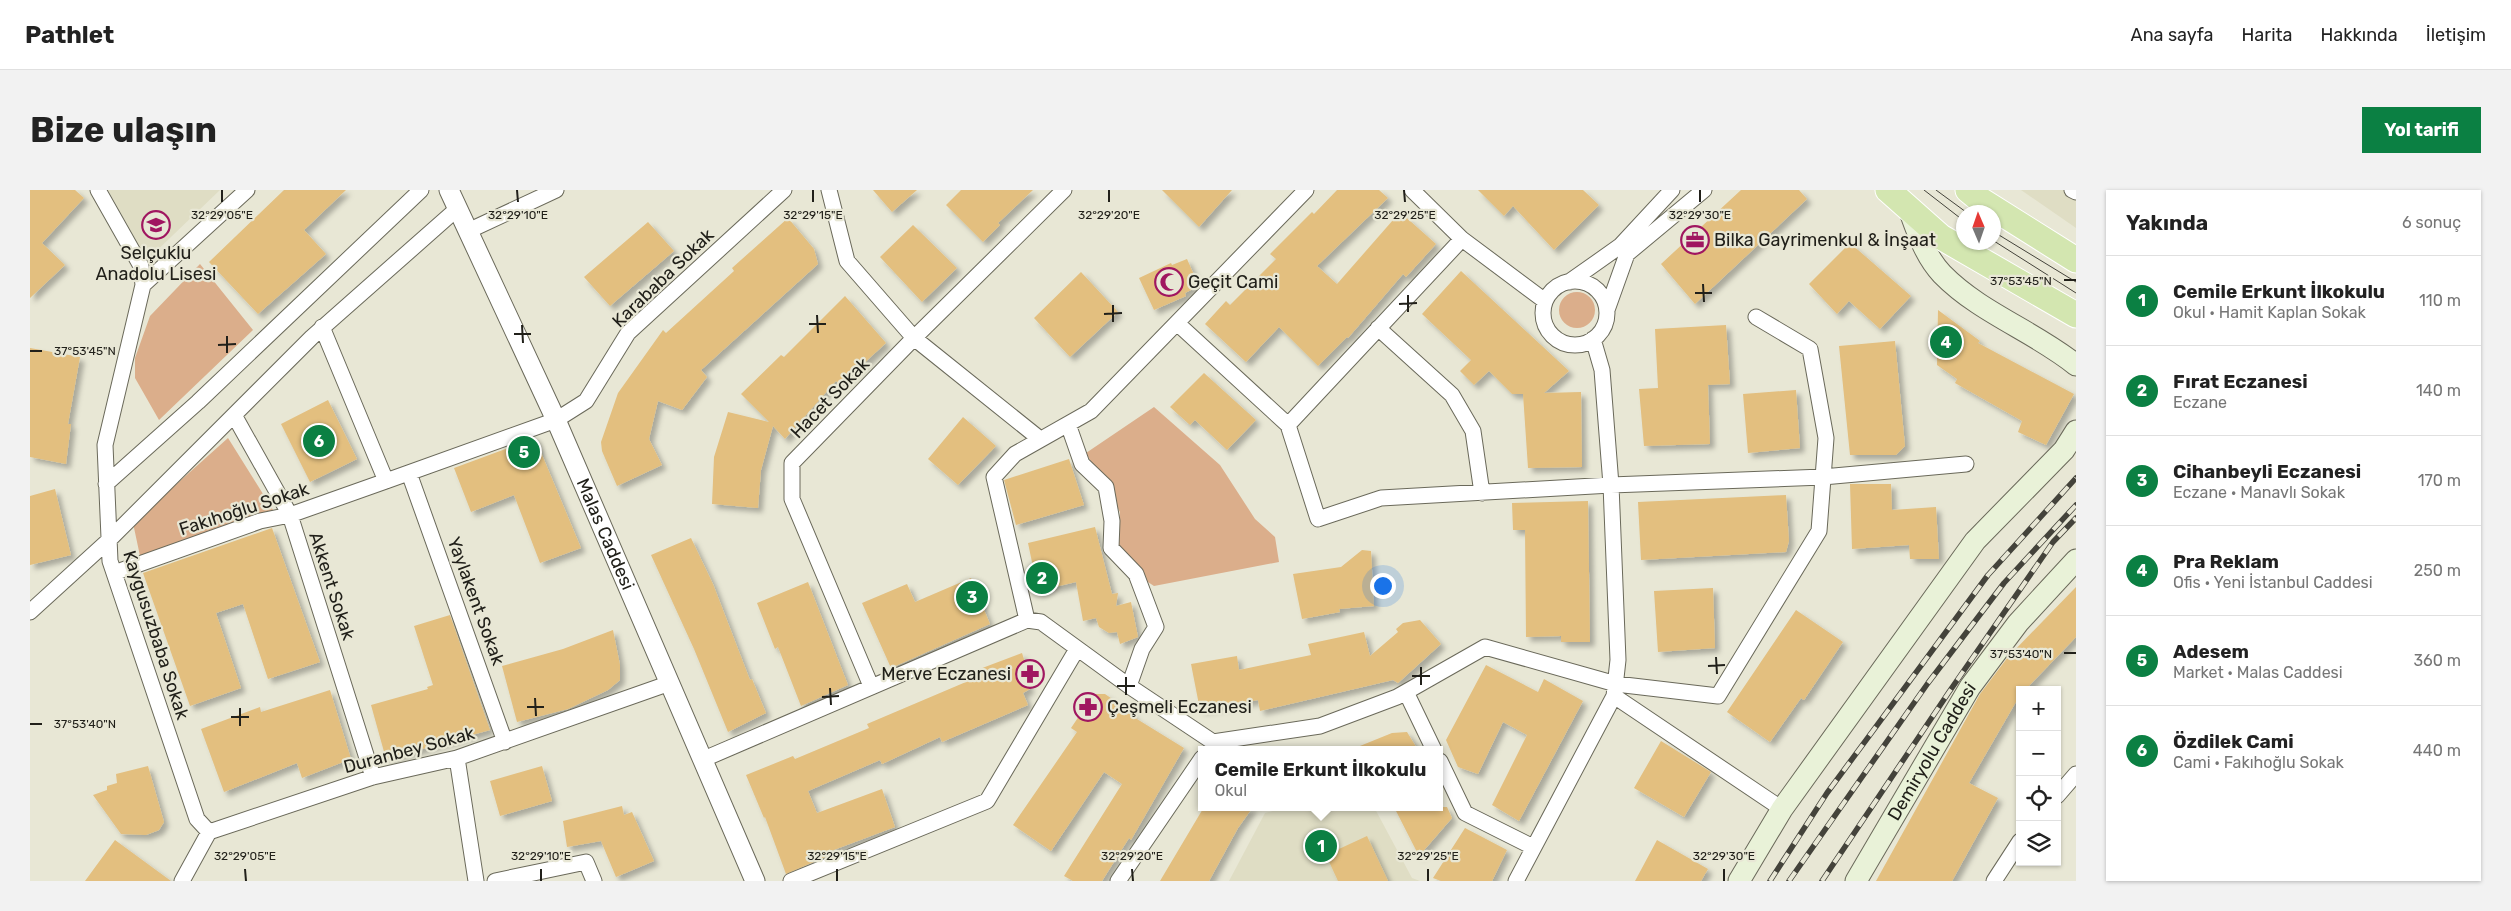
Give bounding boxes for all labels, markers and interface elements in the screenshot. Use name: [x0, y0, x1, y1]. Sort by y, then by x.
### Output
text: Pathlet: [25, 21, 114, 49]
text: Ana sayfa: [2131, 24, 2214, 46]
text: Harita: [2242, 24, 2292, 46]
text: Hakkında: [2320, 24, 2398, 46]
text: İletişim: [2426, 24, 2486, 46]
button: Yol tarifi: [2362, 107, 2481, 153]
text: Bize ulaşın: [30, 109, 217, 151]
north arrow: [1956, 205, 2001, 250]
text: 32°29'05"E: [191, 208, 253, 222]
text: 32°29'10"E: [488, 208, 548, 222]
text: 32°29'15"E: [783, 208, 843, 222]
text: 32°29'20"E: [1078, 208, 1140, 222]
text: 32°29'25"E: [1374, 208, 1436, 222]
text: 32°29'30"E: [1669, 208, 1731, 222]
school or university icon: Selçuklu Anadolu Lisesi: [141, 210, 171, 240]
text: Yakında: [2126, 210, 2208, 235]
text: 6 sonuç: [2402, 213, 2461, 232]
street label: Karababa Sokak: [608, 223, 719, 332]
office icon: Bilka Gayrimenkul & İnşaat: [1680, 225, 1710, 255]
place label: Bilka Gayrimenkul & İnşaat: [1714, 229, 1936, 251]
place label: Selçuklu Anadolu Lisesi: [96, 242, 216, 285]
mosque icon: Geçit Cami: [1154, 267, 1184, 297]
place label: Geçit Cami: [1188, 271, 1278, 293]
text: 37°53'45"N: [1990, 274, 2052, 288]
text: Cemile Erkunt İlkokulu: [2173, 280, 2385, 303]
text: 1: [2138, 291, 2146, 310]
text: 110 m: [2419, 291, 2461, 310]
text: Okul · Hamit Kaplan Sokak: [2173, 303, 2366, 322]
pin: 4: [1930, 323, 1962, 361]
text: 37°53'45"N: [54, 344, 116, 358]
street label: Hacet Sokak: [786, 352, 875, 443]
text: Fırat Eczanesi: [2173, 370, 2308, 393]
text: 2: [2137, 381, 2147, 400]
text: 140 m: [2416, 381, 2461, 400]
text: Eczane: [2173, 393, 2227, 412]
pin: 6: [303, 422, 335, 460]
pin: 5: [508, 433, 540, 471]
text: Cihanbeyli Eczanesi: [2173, 460, 2361, 483]
text: 3: [2137, 471, 2147, 490]
text: 170 m: [2418, 471, 2461, 490]
street label: Malas Caddesi: [572, 475, 639, 593]
street label: Fakıhoğlu Sokak: [176, 477, 312, 540]
text: Eczane · Manavlı Sokak: [2173, 483, 2345, 502]
street label: Akkent Sokak: [304, 529, 360, 644]
street label: Yaylakent Sokak: [443, 534, 510, 669]
street label: Kaygusuzbaba Sokak: [118, 548, 194, 723]
text: Pra Reklam: [2173, 550, 2279, 573]
pin: 2: [1026, 559, 1058, 597]
text: 4: [2137, 561, 2147, 580]
text: 250 m: [2414, 561, 2461, 580]
your location: [1370, 573, 1396, 599]
text: Ofis · Yeni İstanbul Caddesi: [2173, 573, 2373, 592]
pin: 3: [956, 578, 988, 616]
text: Adesem: [2173, 640, 2249, 663]
text: 37°53'40"N: [1990, 647, 2052, 661]
text: 5: [2137, 651, 2147, 670]
text: 360 m: [2413, 651, 2461, 670]
pharmacy icon: Merve Eczanesi: [1015, 659, 1045, 689]
place label: Merve Eczanesi: [881, 663, 1011, 685]
text: Market · Malas Caddesi: [2173, 663, 2343, 682]
street label: Demiryolu Caddesi: [1883, 678, 1981, 825]
map controls: [2016, 686, 2061, 866]
button: +: [2016, 686, 2061, 731]
pharmacy icon: Çeşmeli Eczanesi: [1073, 692, 1103, 722]
place label: Çeşmeli Eczanesi: [1107, 696, 1252, 718]
text: 37°53'40"N: [54, 717, 116, 731]
street label: Duranbey Sokak: [341, 722, 478, 778]
text: Özdilek Cami: [2173, 730, 2294, 753]
button: −: [2016, 731, 2061, 776]
text: 6: [2137, 741, 2147, 760]
text: 440 m: [2413, 741, 2461, 760]
popup: [1198, 746, 1443, 811]
text: Cami · Fakıhoğlu Sokak: [2173, 753, 2344, 772]
text: Cemile Erkunt İlkokulu: [1214, 758, 1427, 781]
button: locate: [2016, 776, 2061, 821]
text: Okul: [1214, 781, 1247, 800]
button: layers: [2016, 821, 2061, 866]
pin: 1: [1305, 827, 1337, 865]
text: 32°29'05"E: [214, 849, 276, 863]
text: 32°29'10"E: [511, 849, 571, 863]
text: 32°29'15"E: [807, 849, 867, 863]
text: 32°29'20"E: [1101, 849, 1163, 863]
text: 32°29'25"E: [1397, 849, 1459, 863]
text: 32°29'30"E: [1693, 849, 1755, 863]

